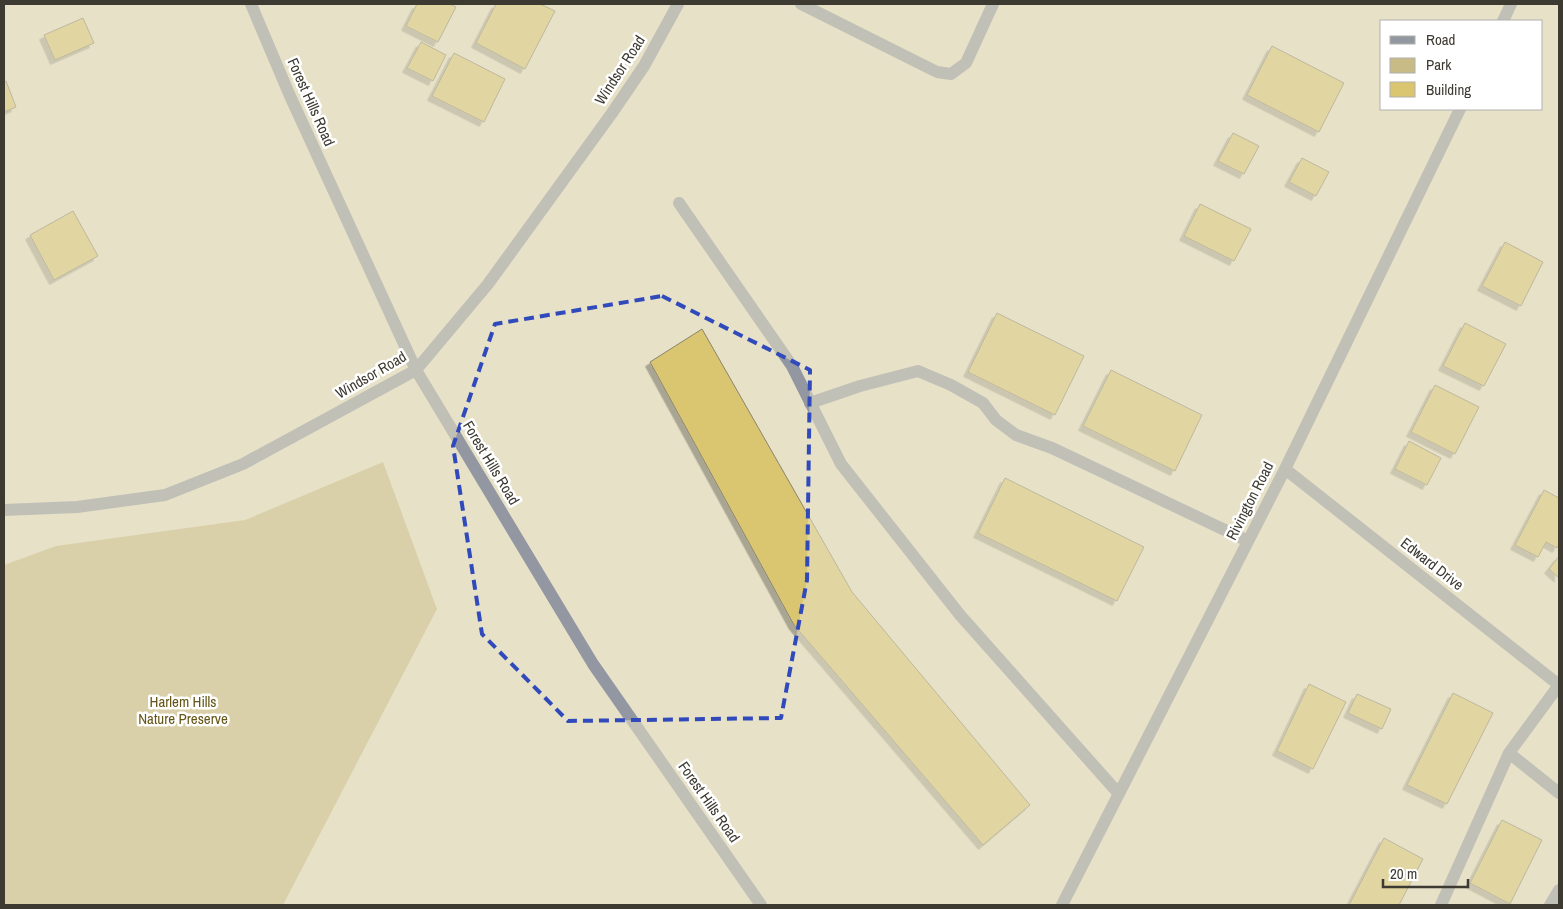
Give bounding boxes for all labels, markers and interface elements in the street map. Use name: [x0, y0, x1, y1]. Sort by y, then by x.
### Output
legend: [1380, 20, 1543, 110]
text: Road: [1426, 29, 1455, 50]
street label: Windsor Road: [589, 31, 650, 108]
street label: Forest Hills Road: [283, 54, 340, 149]
text: Park: [1426, 54, 1452, 75]
text: Building: [1426, 79, 1471, 100]
street label: Windsor Road: [331, 346, 410, 403]
street label: Forest Hills Road: [458, 417, 525, 509]
street label: Rivington Road: [1221, 458, 1278, 544]
street label: Edward Drive: [1396, 532, 1468, 595]
park label: Harlem Hills Nature Preserve: [138, 691, 228, 729]
street label: Forest Hills Road: [674, 757, 745, 846]
scale bar: [1383, 856, 1468, 888]
text: 20 m: [1390, 863, 1417, 884]

